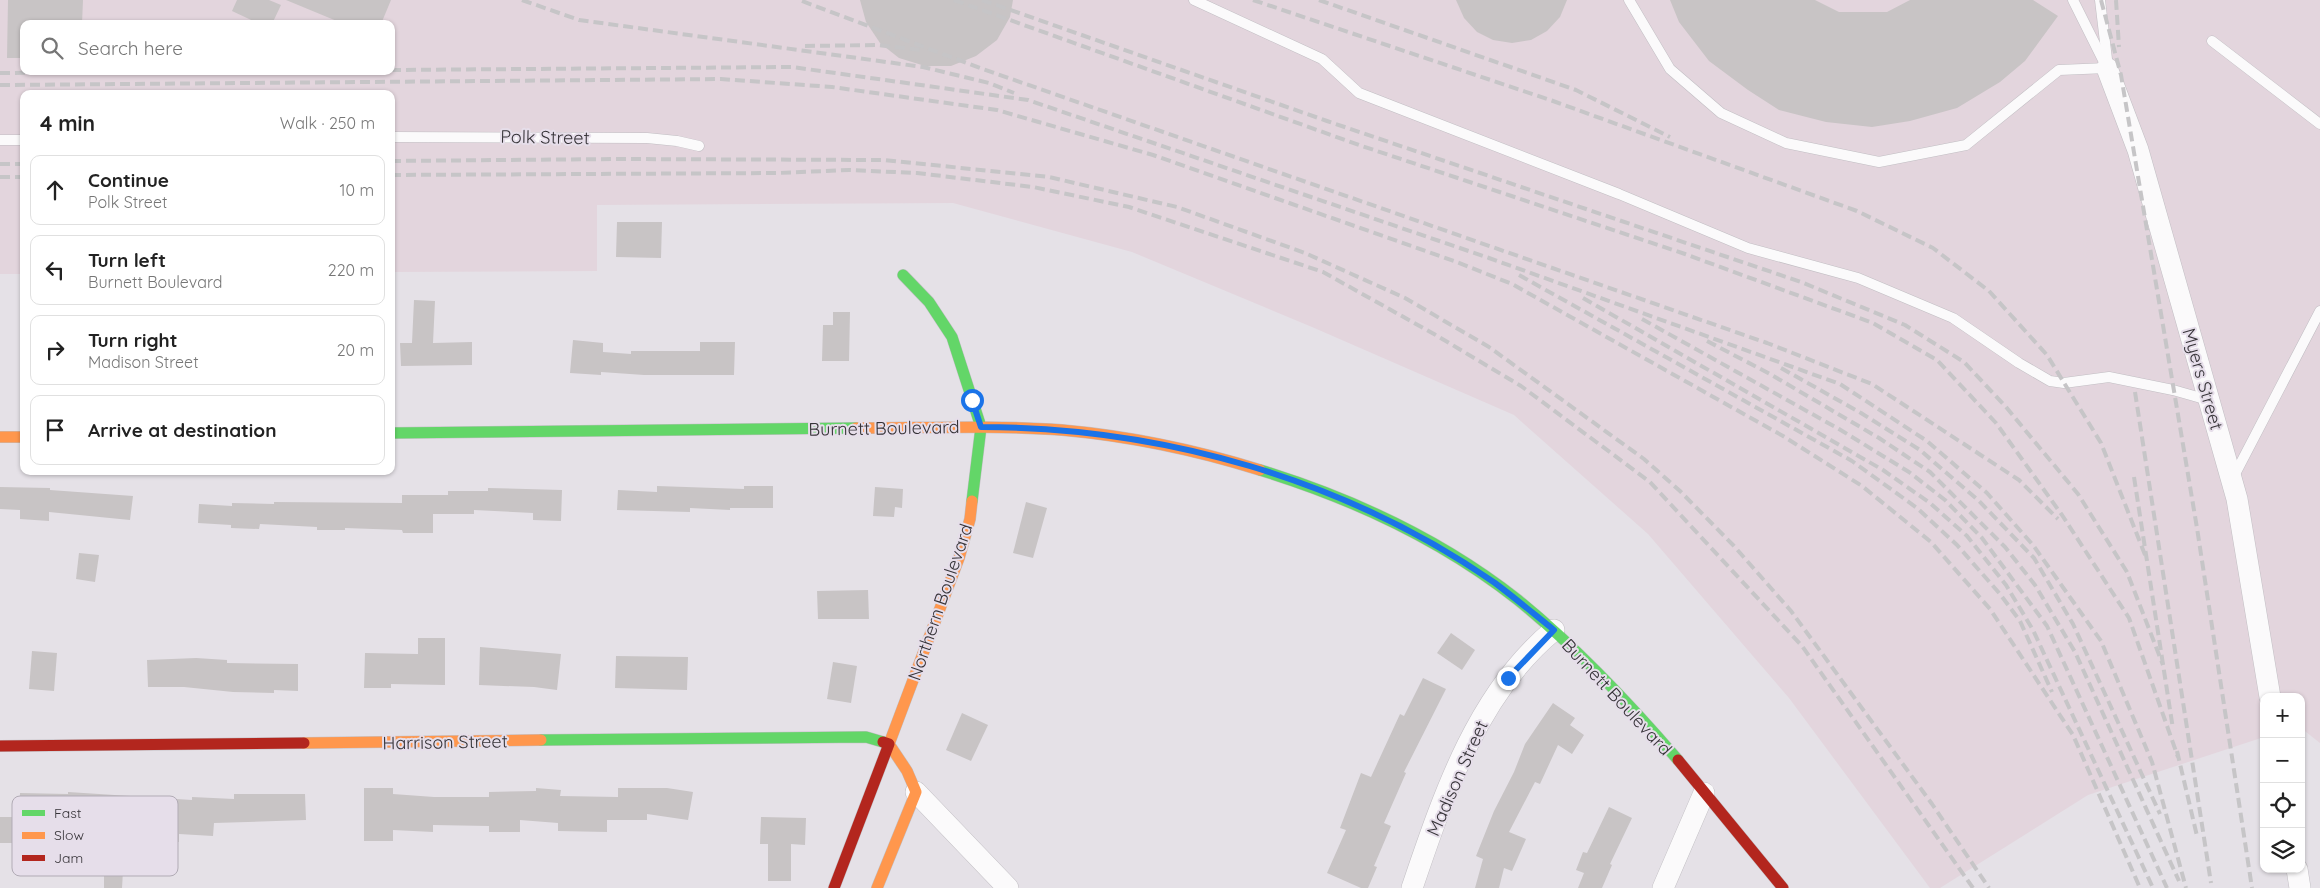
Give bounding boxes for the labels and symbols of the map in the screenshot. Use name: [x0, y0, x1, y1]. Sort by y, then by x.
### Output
street label: Polk Street: [500, 125, 590, 149]
street label: Myers Street: [2178, 326, 2228, 432]
route start: [961, 389, 984, 412]
street label: Burnett Boulevard: [808, 415, 960, 441]
street label: Northern Boulevard: [902, 521, 978, 683]
street label: Burnett Boulevard: [1557, 634, 1677, 760]
route end: [1497, 667, 1520, 690]
street label: Madison Street: [1421, 717, 1493, 839]
street label: Harrison Street: [382, 729, 508, 755]
legend: [12, 796, 178, 876]
text: Fast: [54, 804, 82, 822]
text: Slow: [54, 826, 84, 844]
text: Jam: [54, 849, 83, 867]

